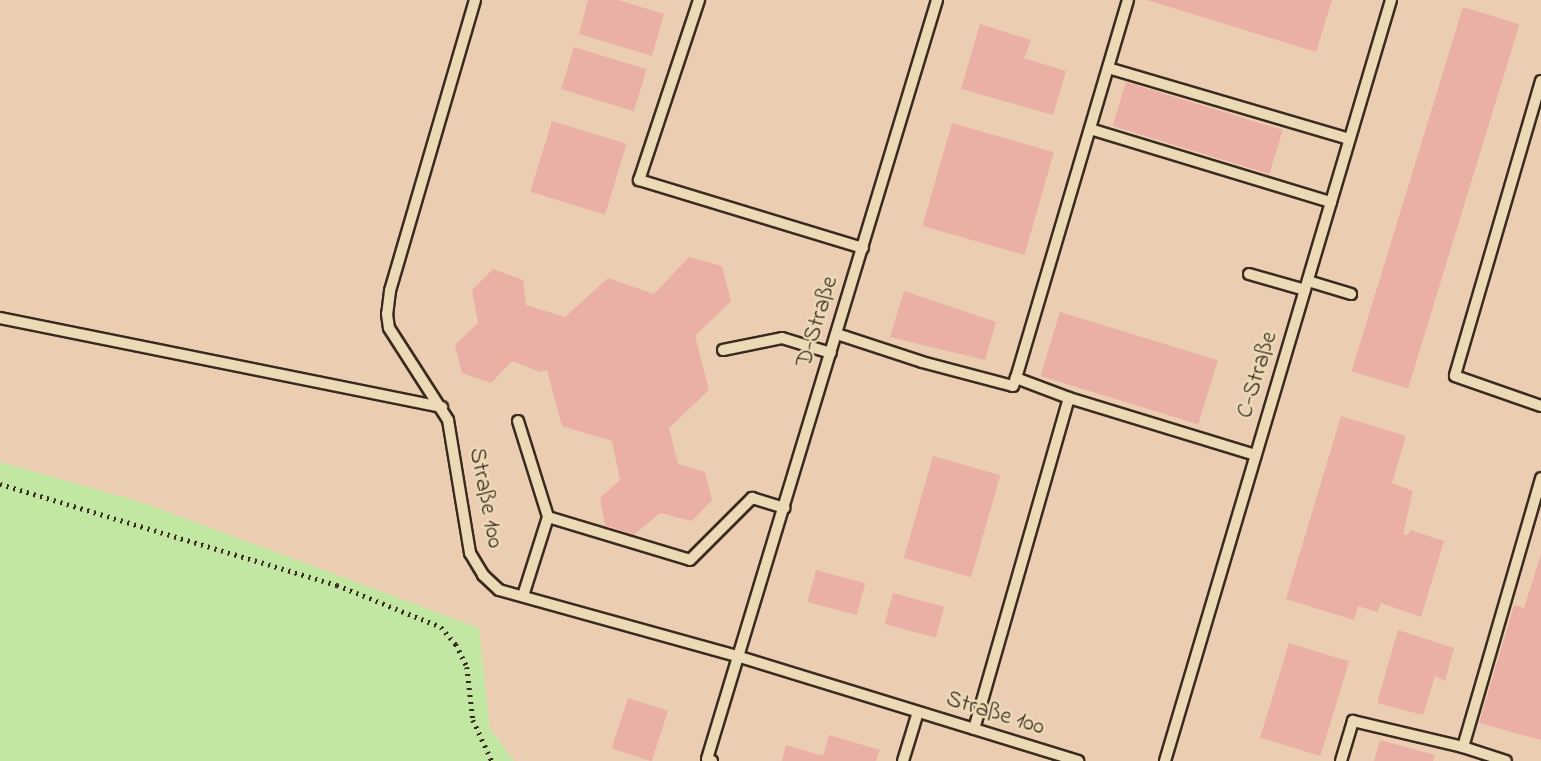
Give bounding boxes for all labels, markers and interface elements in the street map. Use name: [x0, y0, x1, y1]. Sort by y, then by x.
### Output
street label: D-Straße: [791, 273, 845, 371]
street label: C-Straße: [1231, 328, 1285, 422]
street label: Straße 100: [461, 445, 509, 551]
street label: Straße 100: [942, 685, 1048, 743]

